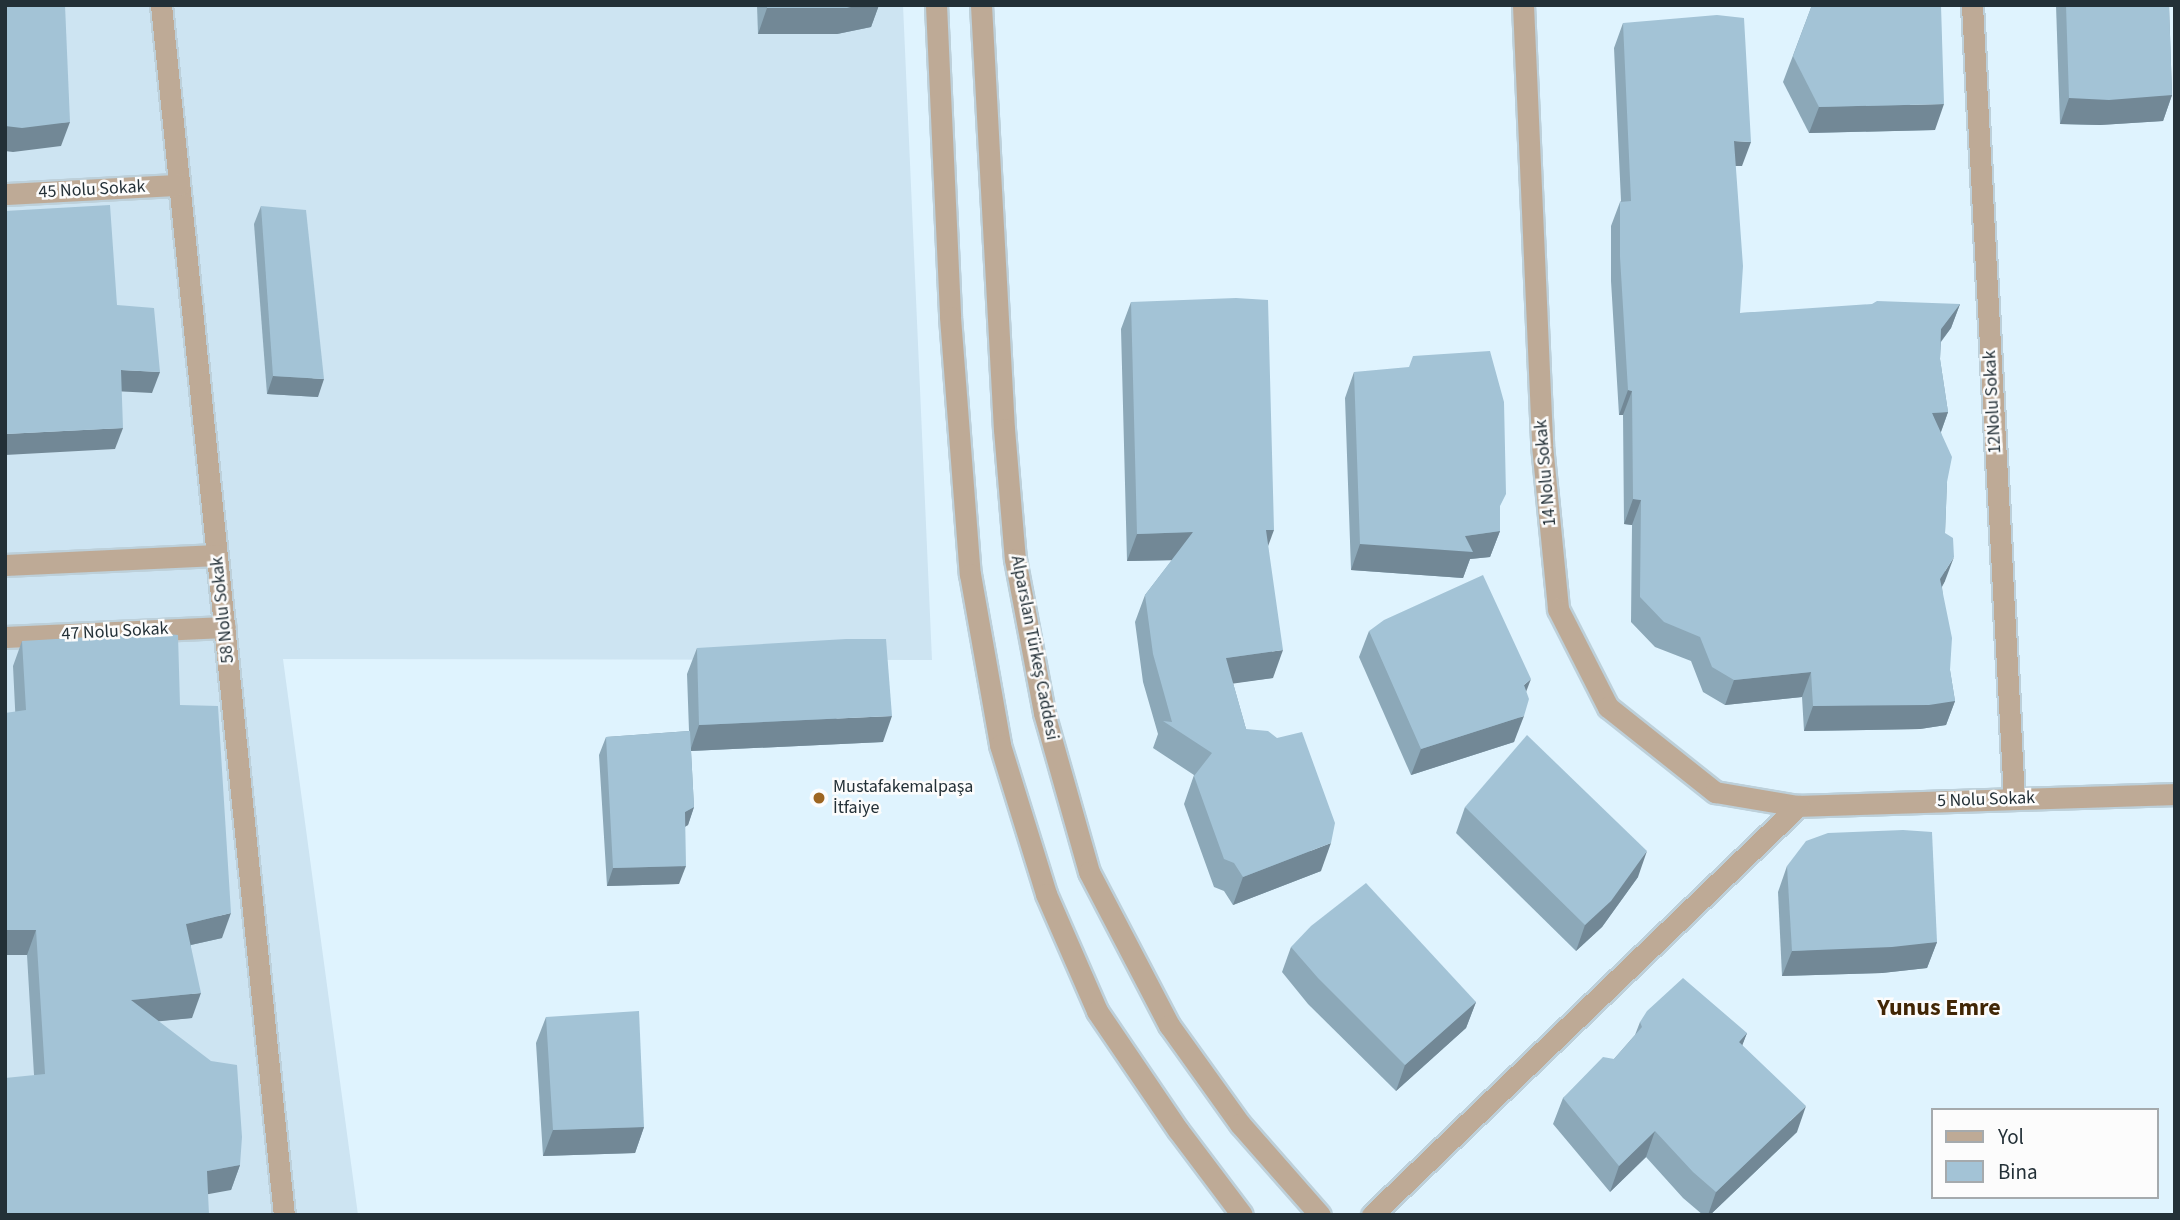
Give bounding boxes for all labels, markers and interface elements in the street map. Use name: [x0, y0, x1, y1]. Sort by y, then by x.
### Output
street label: 45 Nolu Sokak: [38, 176, 146, 204]
street label: 12Nolu Sokak: [1980, 350, 2006, 454]
street label: 14 Nolu Sokak: [1531, 419, 1561, 527]
street label: Alparslan Türkeş Caddesi: [1005, 554, 1063, 742]
street label: 58 Nolu Sokak: [207, 556, 239, 664]
street label: 47 Nolu Sokak: [61, 618, 169, 646]
place label: Mustafakemalpaşa İtfaiye: [833, 777, 973, 820]
street label: 5 Nolu Sokak: [1937, 787, 2035, 813]
marker: Mustafakemalpaşa İtfaiye: [811, 790, 827, 806]
district label: Yunus Emre: [1877, 994, 2001, 1022]
legend: [1932, 1108, 2159, 1199]
text: Yol: [1998, 1122, 2024, 1152]
text: Bina: [1998, 1157, 2038, 1187]

